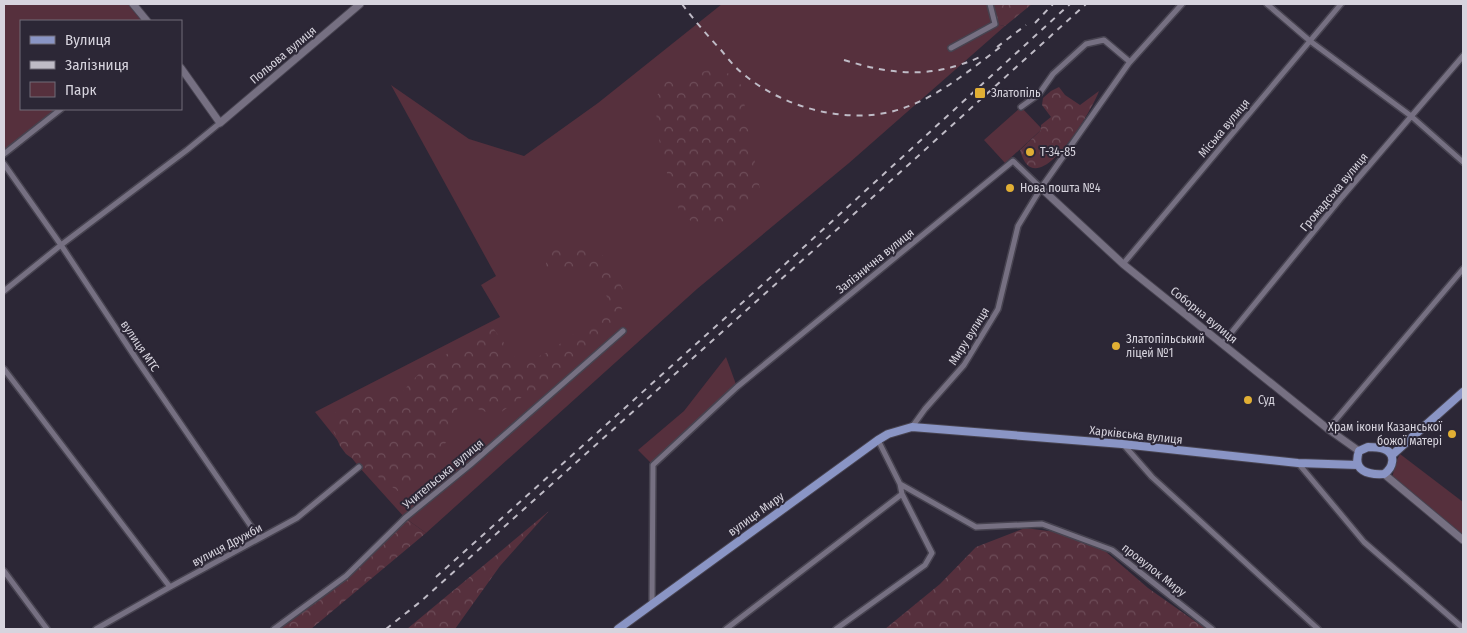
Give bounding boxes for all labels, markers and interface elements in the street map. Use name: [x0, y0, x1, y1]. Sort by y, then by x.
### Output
legend: [20, 20, 182, 110]
street label: Польова вулиця: [247, 23, 319, 87]
text: Вулиця: [65, 31, 111, 49]
text: Залізниця: [65, 56, 129, 74]
text: Парк: [65, 81, 96, 99]
marker: Златопіль: [973, 86, 987, 100]
place label: Златопіль: [991, 86, 1041, 100]
street label: Міська вулиця: [1195, 96, 1253, 160]
place label: Т-34-85: [1040, 145, 1076, 159]
marker: Т-34-85: [1024, 146, 1036, 158]
street label: Громадська вулиця: [1297, 150, 1371, 234]
place label: Нова пошта №4: [1020, 181, 1101, 195]
marker: Нова пошта №4: [1004, 182, 1016, 194]
street label: Залізнична вулиця: [833, 225, 917, 297]
street label: Соборна вулиця: [1168, 284, 1240, 346]
street label: Миру вулиця: [946, 305, 992, 367]
street label: вулиця МТС: [118, 318, 162, 374]
place label: Златопільський ліцей №1: [1126, 332, 1205, 360]
marker: Златопільський ліцей №1: [1110, 340, 1122, 352]
place label: Суд: [1258, 393, 1275, 407]
marker: Суд: [1242, 394, 1254, 406]
place label: Храм ікони Казанської божої матері: [1328, 420, 1443, 448]
street label: Харківська вулиця: [1089, 423, 1183, 447]
marker: Храм ікони Казанської божої матері: [1446, 428, 1458, 440]
street label: Учительська вулиця: [399, 436, 486, 512]
street label: вулиця Миру: [725, 489, 787, 539]
street label: вулиця Дружби: [189, 521, 265, 569]
street label: провулок Миру: [1119, 541, 1189, 600]

